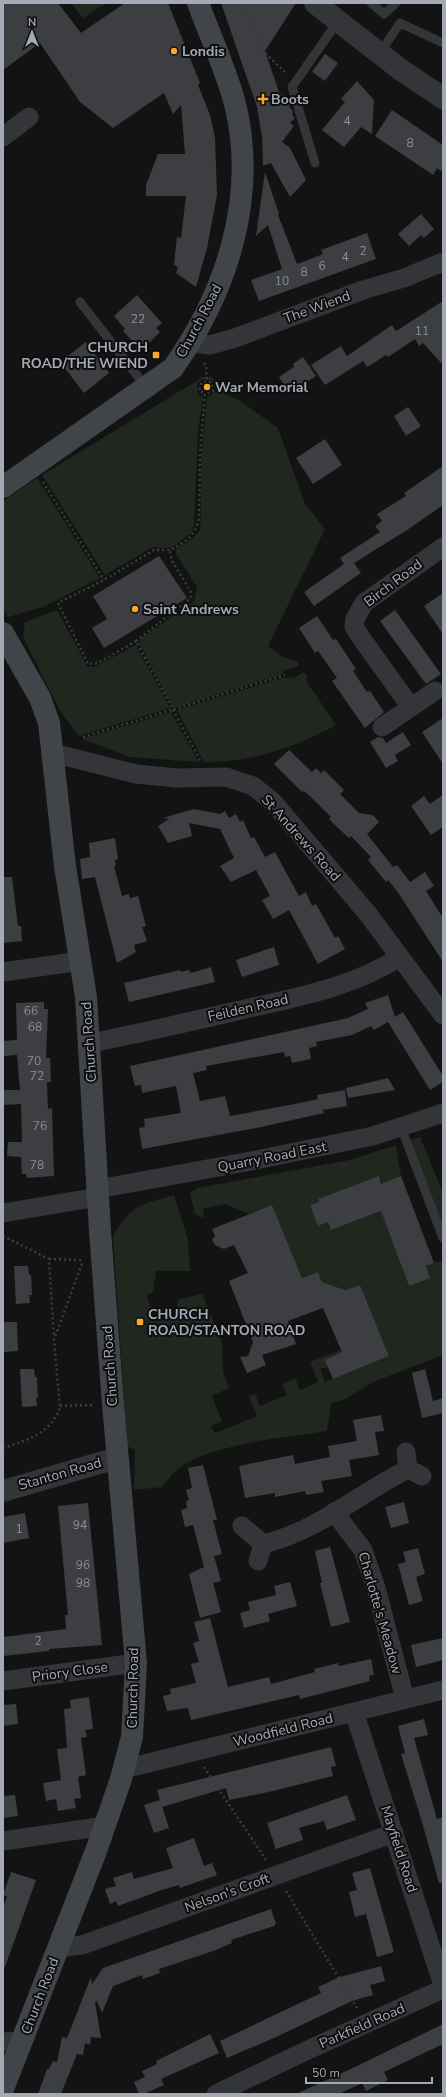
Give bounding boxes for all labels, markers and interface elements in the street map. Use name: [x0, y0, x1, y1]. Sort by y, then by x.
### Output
north arrow: [12, 12, 52, 52]
text: N: [28, 15, 36, 30]
place label: Londis: [182, 42, 225, 61]
marker: Londis: [169, 46, 179, 56]
place label: Boots: [271, 90, 309, 109]
marker: Boots: [258, 94, 268, 104]
house number: 4: [343, 113, 351, 129]
house number: 8: [406, 135, 414, 151]
house number: 2: [359, 243, 367, 259]
house number: 4: [341, 249, 349, 265]
house number: 6: [318, 258, 326, 274]
house number: 8: [300, 264, 308, 280]
house number: 10: [275, 273, 289, 289]
street label: Church Road: [172, 281, 226, 361]
street label: The Wiend: [281, 286, 353, 328]
house number: 22: [131, 311, 145, 327]
house number: 11: [415, 323, 429, 339]
place label: CHURCH ROAD/THE WIEND: [21, 338, 148, 373]
marker: CHURCH ROAD/THE WIEND: [151, 350, 161, 360]
place label: War Memorial: [215, 378, 308, 397]
marker: War Memorial: [202, 382, 212, 392]
street label: Birch Road: [360, 555, 426, 611]
place label: Saint Andrews: [143, 600, 239, 619]
marker: Saint Andrews: [130, 604, 140, 614]
street label: St Andrews Road: [257, 791, 345, 885]
street label: Feilden Road: [206, 990, 290, 1026]
street label: Church Road: [77, 1001, 101, 1083]
house number: 66: [24, 1003, 38, 1019]
house number: 68: [28, 1019, 42, 1035]
house number: 70: [27, 1053, 41, 1069]
house number: 72: [30, 1068, 44, 1084]
house number: 76: [33, 1118, 47, 1134]
street label: Quarry Road East: [216, 1137, 328, 1177]
house number: 78: [30, 1157, 44, 1173]
place label: CHURCH ROAD/STANTON ROAD: [148, 1305, 306, 1340]
marker: CHURCH ROAD/STANTON ROAD: [135, 1317, 145, 1327]
street label: Church Road: [98, 1325, 122, 1407]
street label: Stanton Road: [16, 1453, 104, 1495]
house number: 94: [73, 1517, 87, 1533]
house number: 1: [15, 1521, 23, 1537]
street label: Charlotte's Meadow: [353, 1550, 407, 1677]
house number: 96: [76, 1557, 90, 1573]
house number: 98: [76, 1575, 90, 1591]
house number: 2: [34, 1633, 42, 1649]
street label: Church Road: [123, 1647, 143, 1729]
street label: Priory Close: [31, 1657, 109, 1687]
street label: Woodfield Road: [231, 1708, 335, 1752]
street label: Mayfield Road: [376, 1803, 422, 1895]
street label: Nelson's Croft: [182, 1869, 272, 1917]
street label: Church Road: [17, 1955, 63, 2037]
street label: Parkfield Road: [316, 1999, 408, 2053]
scale bar: [306, 2059, 432, 2085]
text: 50 m: [312, 2065, 340, 2081]

